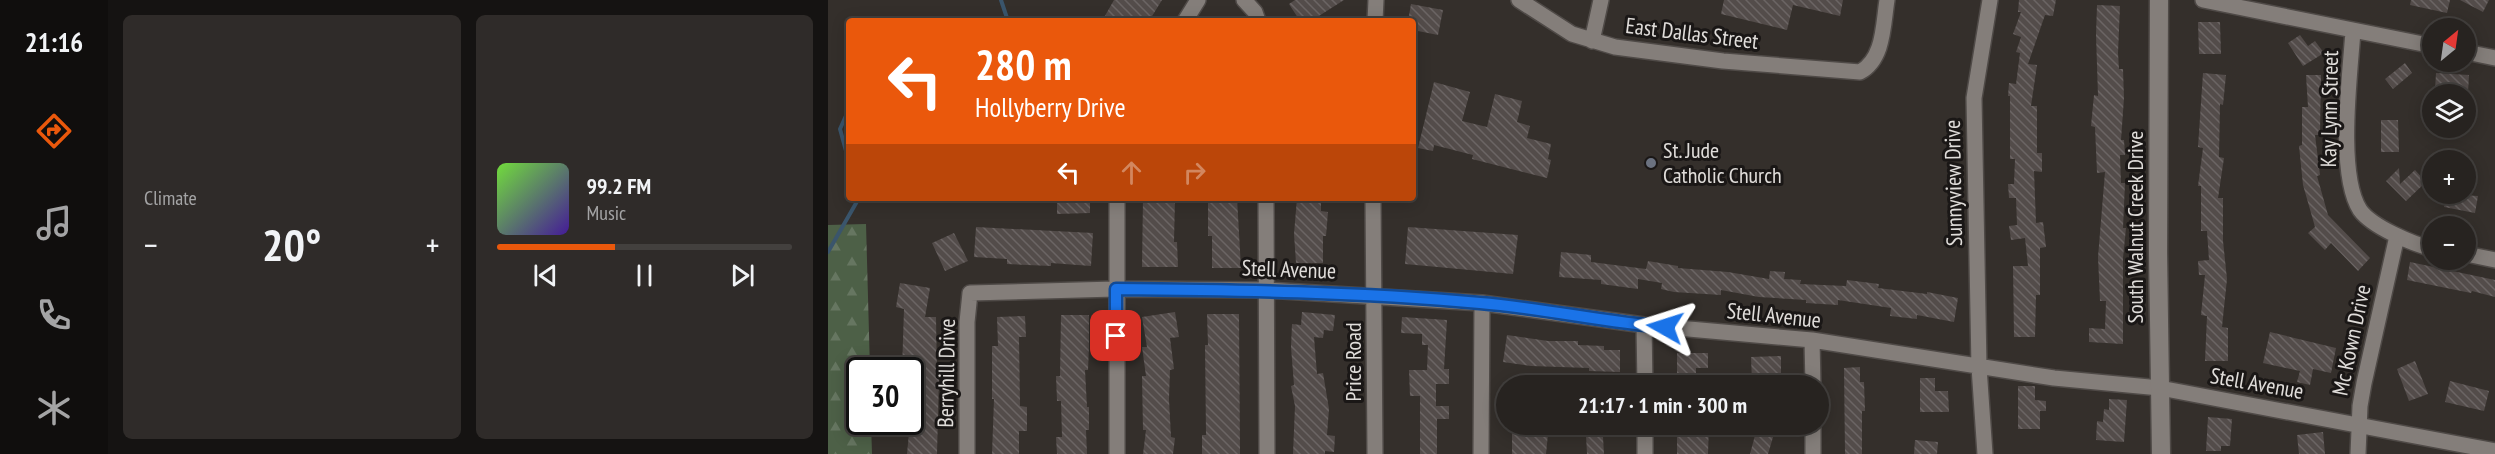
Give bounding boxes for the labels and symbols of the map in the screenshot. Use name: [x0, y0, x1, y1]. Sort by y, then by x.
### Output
street label: East Dallas Street: [1624, 11, 1760, 55]
north arrow: [2422, 18, 2476, 72]
street label: Kay Lynn Street: [2314, 50, 2344, 168]
street label: Sunnyview Drive: [1938, 120, 1968, 246]
street label: South Walnut Creek Drive: [2121, 131, 2149, 323]
place label: St. Jude Catholic Church: [1663, 136, 1782, 189]
marker: St. Jude Catholic Church: [1644, 156, 1658, 170]
street label: Stell Avenue: [1241, 253, 1337, 285]
street label: Mc Kown Drive: [2326, 282, 2376, 398]
position arrow: [1633, 295, 1697, 359]
street label: Stell Avenue: [1726, 296, 1822, 334]
pin: [1090, 310, 1141, 361]
street label: Berryhill Drive: [931, 318, 961, 428]
street label: Price Road: [1339, 323, 1367, 401]
speed limit sign: 30: [846, 357, 924, 435]
street label: Stell Avenue: [2208, 361, 2306, 405]

